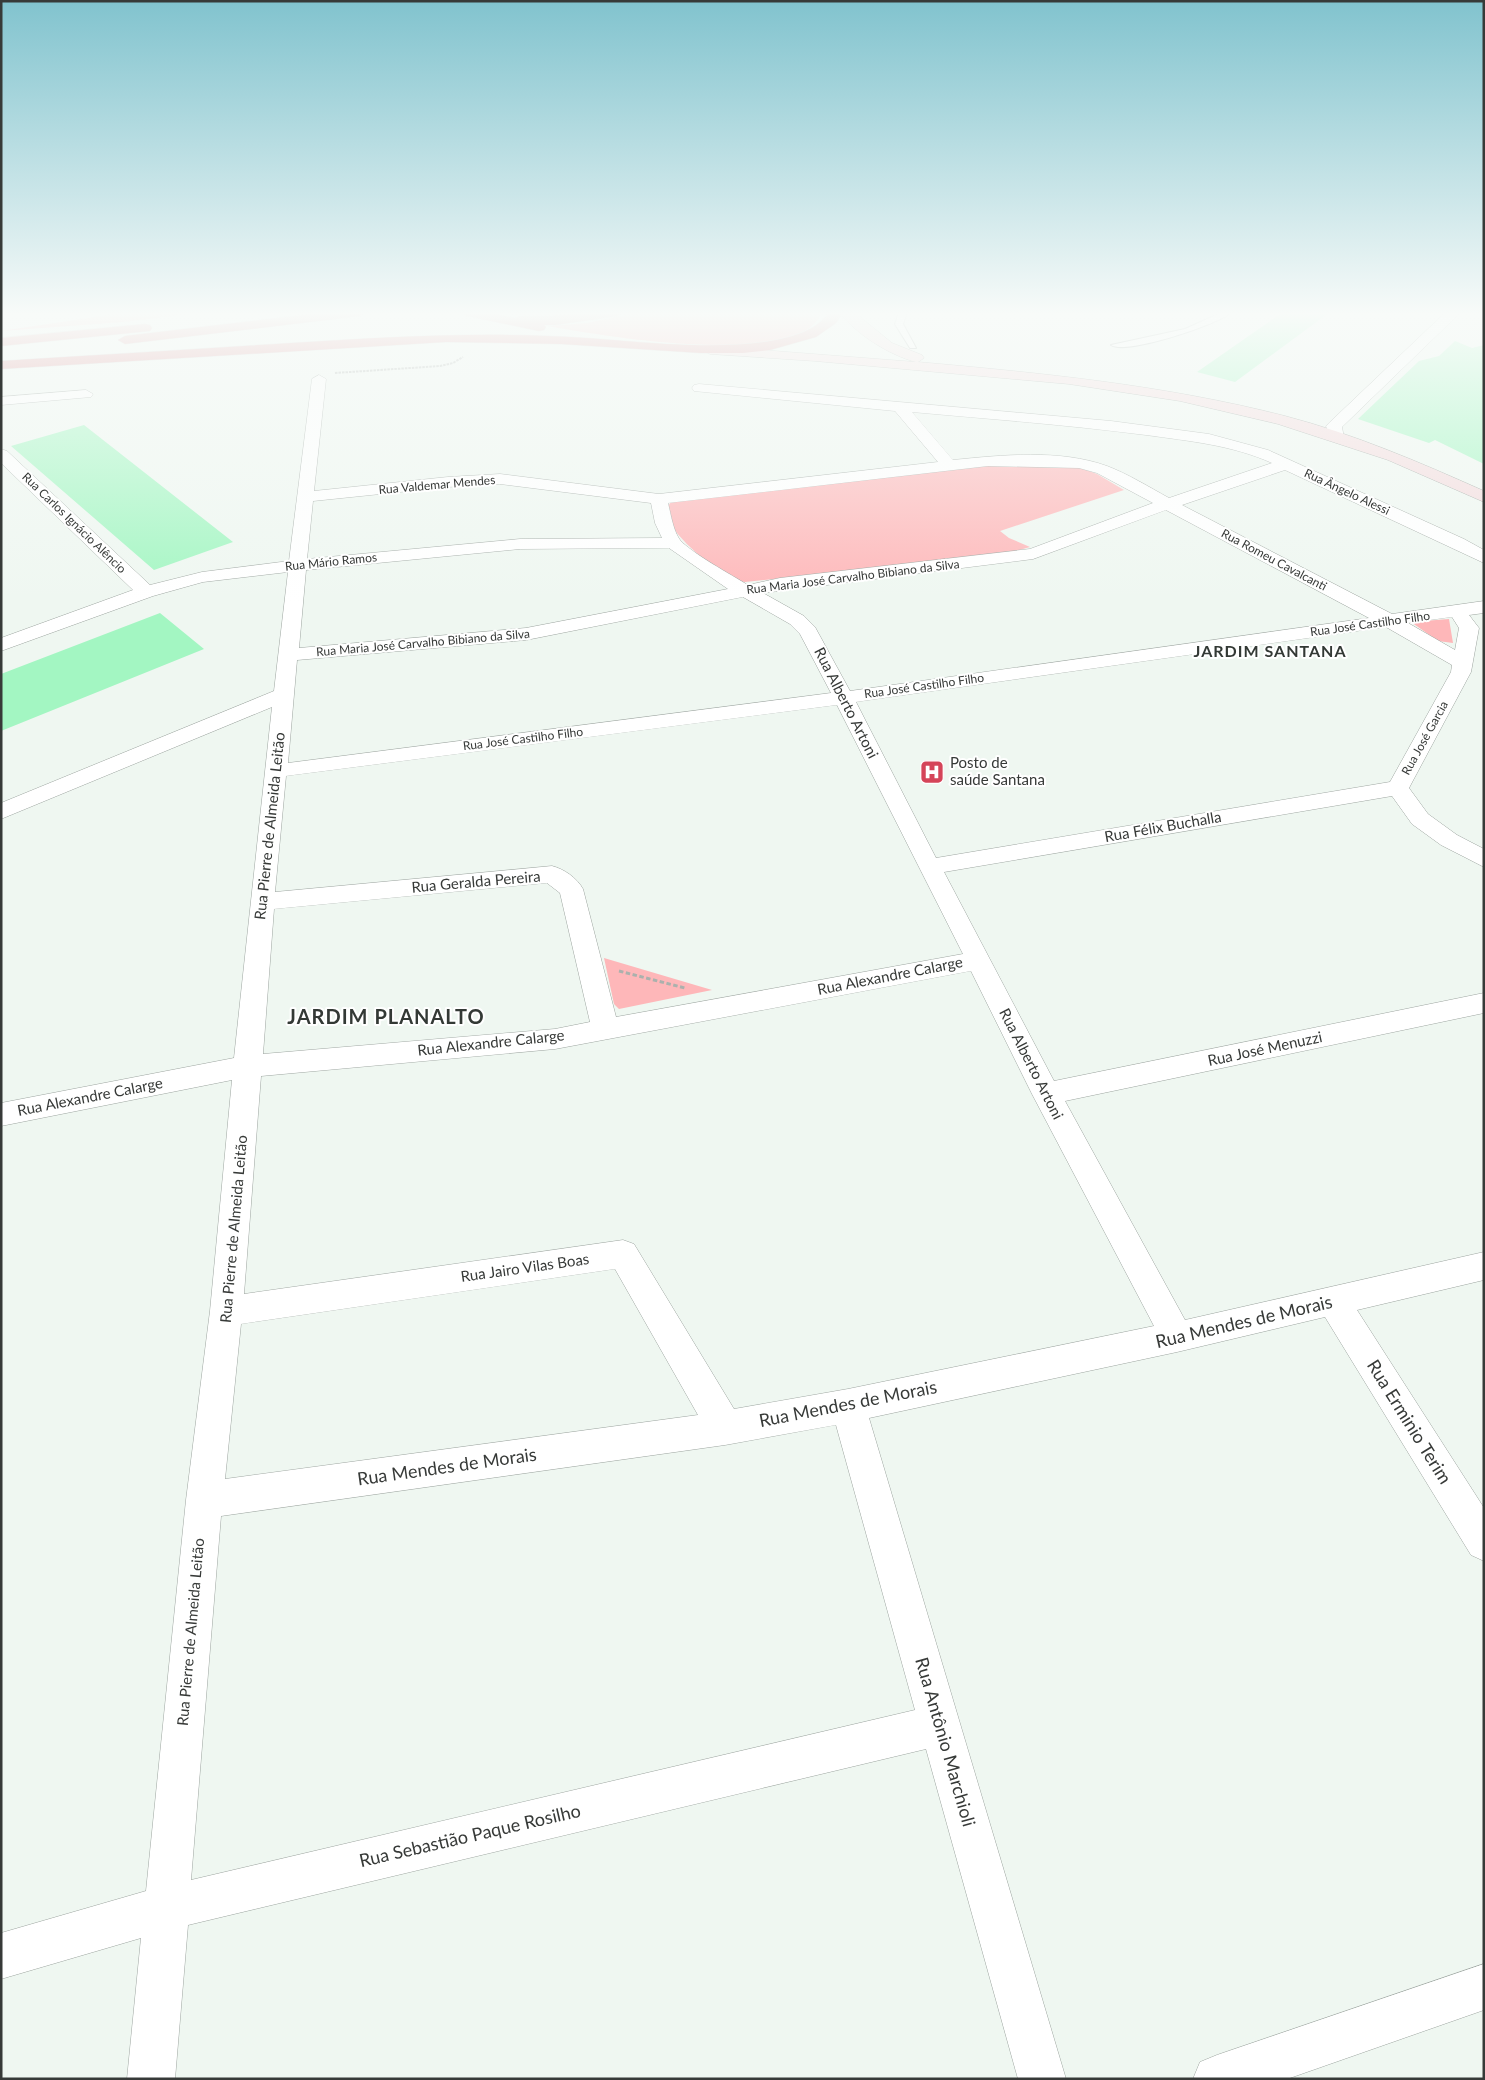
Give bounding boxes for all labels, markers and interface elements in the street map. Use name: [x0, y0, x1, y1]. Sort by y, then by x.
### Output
street label: Rua Ângelo Alessi: [1302, 465, 1393, 518]
street label: Rua Carlos Ignácio Alêncio: [19, 469, 130, 576]
street label: Rua Valdemar Mendes: [378, 472, 496, 497]
street label: Rua Romeu Cavalcanti: [1219, 525, 1330, 594]
street label: Rua Mário Ramos: [284, 549, 378, 574]
street label: Rua Maria José Carvalho Bibiano da Silva: [746, 556, 960, 597]
street label: Rua José Castilho Filho: [1309, 608, 1431, 639]
street label: Rua Maria José Carvalho Bibiano da Silva: [315, 626, 530, 659]
district label: JARDIM SANTANA: [1193, 641, 1347, 660]
street label: Rua Alberto Artoni: [811, 644, 883, 761]
street label: Rua José Castilho Filho: [863, 670, 985, 701]
street label: Rua José Garcia: [1398, 698, 1451, 777]
street label: Rua José Castilho Filho: [462, 724, 584, 753]
street label: Rua Pierre de Almeida Leitão: [250, 731, 288, 921]
place label: Posto de saúde Santana: [950, 753, 1045, 788]
hospital icon: Posto de saúde Santana: [919, 759, 945, 785]
street label: Rua Félix Buchalla: [1103, 807, 1223, 845]
street label: Rua Geralda Pereira: [411, 866, 541, 896]
street label: Rua Alexandre Calarge: [816, 952, 964, 998]
district label: JARDIM PLANALTO: [287, 1004, 485, 1028]
street label: Rua Alberto Artoni: [996, 1005, 1068, 1122]
street label: Rua Alexandre Calarge: [417, 1025, 565, 1059]
street label: Rua José Menuzzi: [1206, 1027, 1324, 1069]
street label: Rua Alexandre Calarge: [16, 1073, 164, 1119]
street label: Rua Pierre de Almeida Leitão: [216, 1134, 250, 1324]
street label: Rua Jairo Vilas Boas: [459, 1249, 590, 1285]
street label: Rua Mendes de Morais: [1153, 1290, 1335, 1352]
street label: Rua Erminio Terim: [1363, 1355, 1457, 1488]
street label: Rua Mendes de Morais: [757, 1375, 939, 1431]
street label: Rua Mendes de Morais: [356, 1443, 538, 1489]
street label: Rua Pierre de Almeida Leitão: [173, 1537, 207, 1727]
street label: Rua Antônio Marchioli: [911, 1655, 981, 1829]
street label: Rua Sebastião Paque Rosilho: [357, 1799, 583, 1871]

